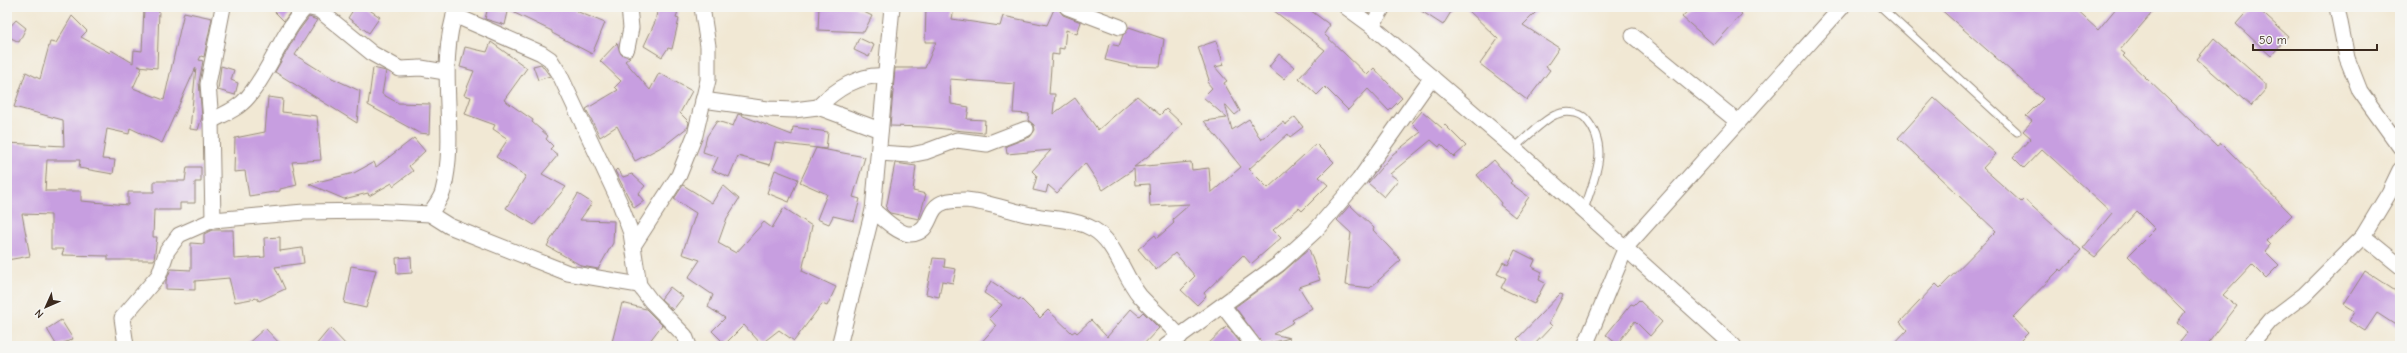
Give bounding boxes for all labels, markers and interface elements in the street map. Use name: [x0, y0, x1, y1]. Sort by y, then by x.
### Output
scale bar: [2253, 26, 2377, 52]
text: 50 m: [2259, 33, 2287, 47]
north arrow: [26, 287, 66, 327]
text: N: [32, 307, 46, 321]

